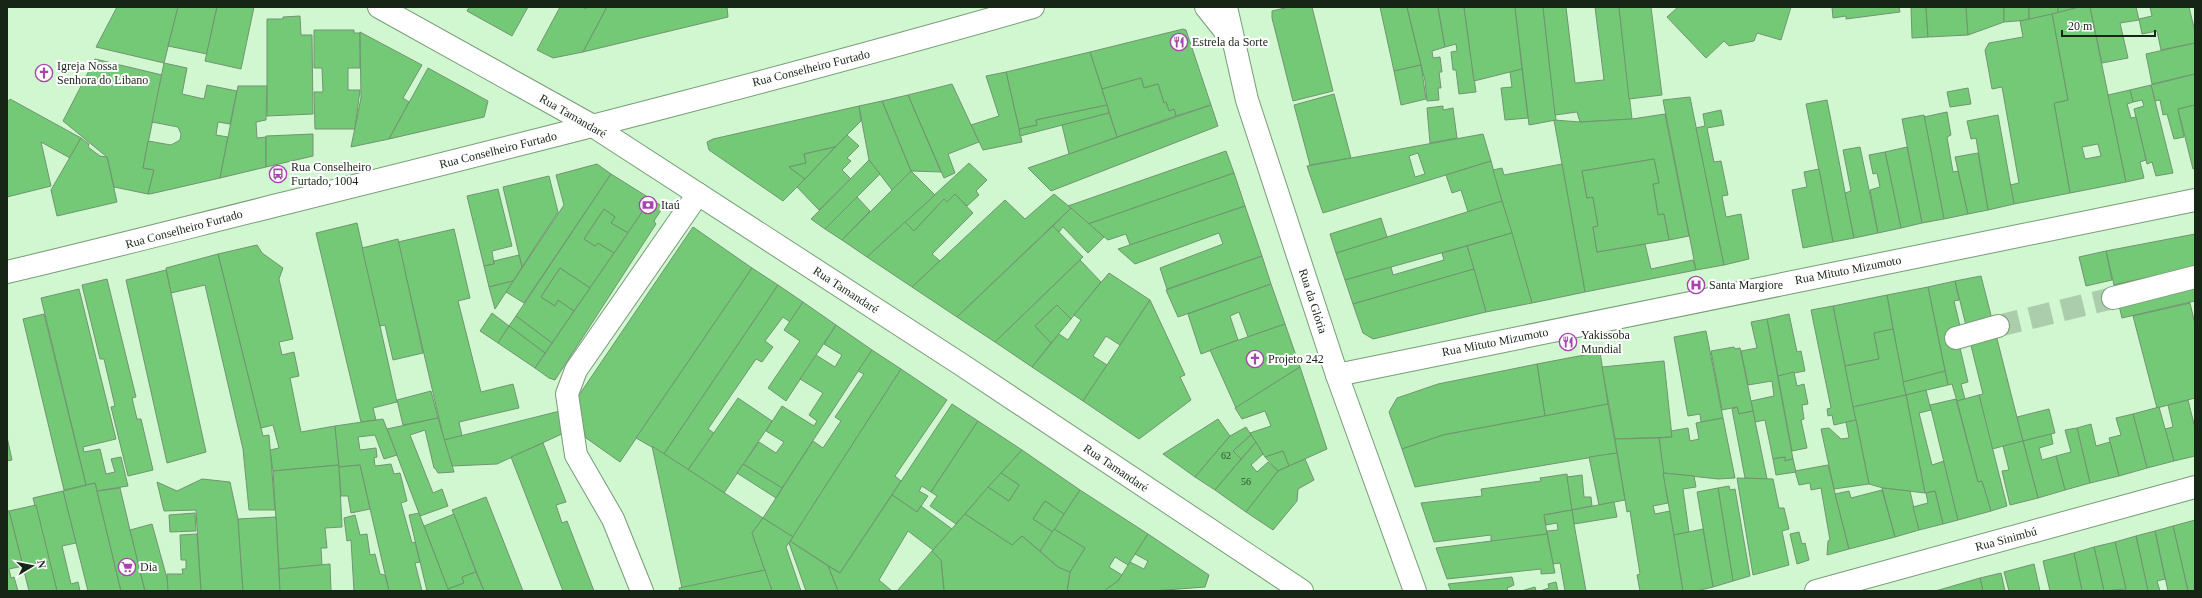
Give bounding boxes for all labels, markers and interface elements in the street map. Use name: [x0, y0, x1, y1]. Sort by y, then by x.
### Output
scale bar: [2062, 12, 2155, 38]
text: 20 m: [2068, 19, 2093, 33]
restaurant icon: Estrela da Sorte: [1169, 32, 1189, 52]
place label: Estrela da Sorte: [1192, 35, 1268, 49]
street label: Rua Conselheiro Furtado: [751, 47, 871, 89]
place label: Igreja Nossa Senhora do Libano: [57, 59, 148, 87]
church icon: Igreja Nossa Senhora do Libano: [34, 63, 54, 83]
street label: Rua Tamandaré: [537, 91, 609, 141]
street label: Rua Conselheiro Furtado: [438, 129, 558, 171]
place label: Rua Conselheiro Furtado, 1004: [291, 160, 371, 188]
bus stop icon: Rua Conselheiro Furtado, 1004: [268, 164, 288, 184]
bank icon: Itaú: [638, 195, 658, 215]
place label: Itaú: [661, 198, 680, 212]
street label: Rua Conselheiro Furtado: [124, 207, 244, 251]
street label: Rua Mituto Mizumoto: [1794, 253, 1902, 287]
street label: Rua Tamandaré: [811, 264, 881, 316]
street label: Rua da Glória: [1296, 267, 1330, 336]
hospital icon: Santa Margiore: [1686, 275, 1706, 295]
place label: Santa Margiore: [1709, 278, 1783, 292]
street label: Rua Mituto Mizumoto: [1441, 325, 1549, 359]
place label: Yakissoba Mundial: [1581, 328, 1630, 356]
restaurant icon: Yakissoba Mundial: [1558, 332, 1578, 352]
church icon: Projeto 242: [1245, 349, 1265, 369]
place label: Projeto 242: [1268, 352, 1324, 366]
street label: Rua Tamandaré: [1081, 441, 1151, 495]
house number: 62: [1221, 450, 1231, 461]
house number: 56: [1241, 476, 1251, 487]
street label: Rua Sinimbú: [1974, 524, 2038, 554]
north arrow: [12, 546, 52, 586]
supermarket icon: Dia: [117, 557, 137, 577]
text: N: [35, 559, 48, 569]
place label: Dia: [140, 560, 158, 574]

